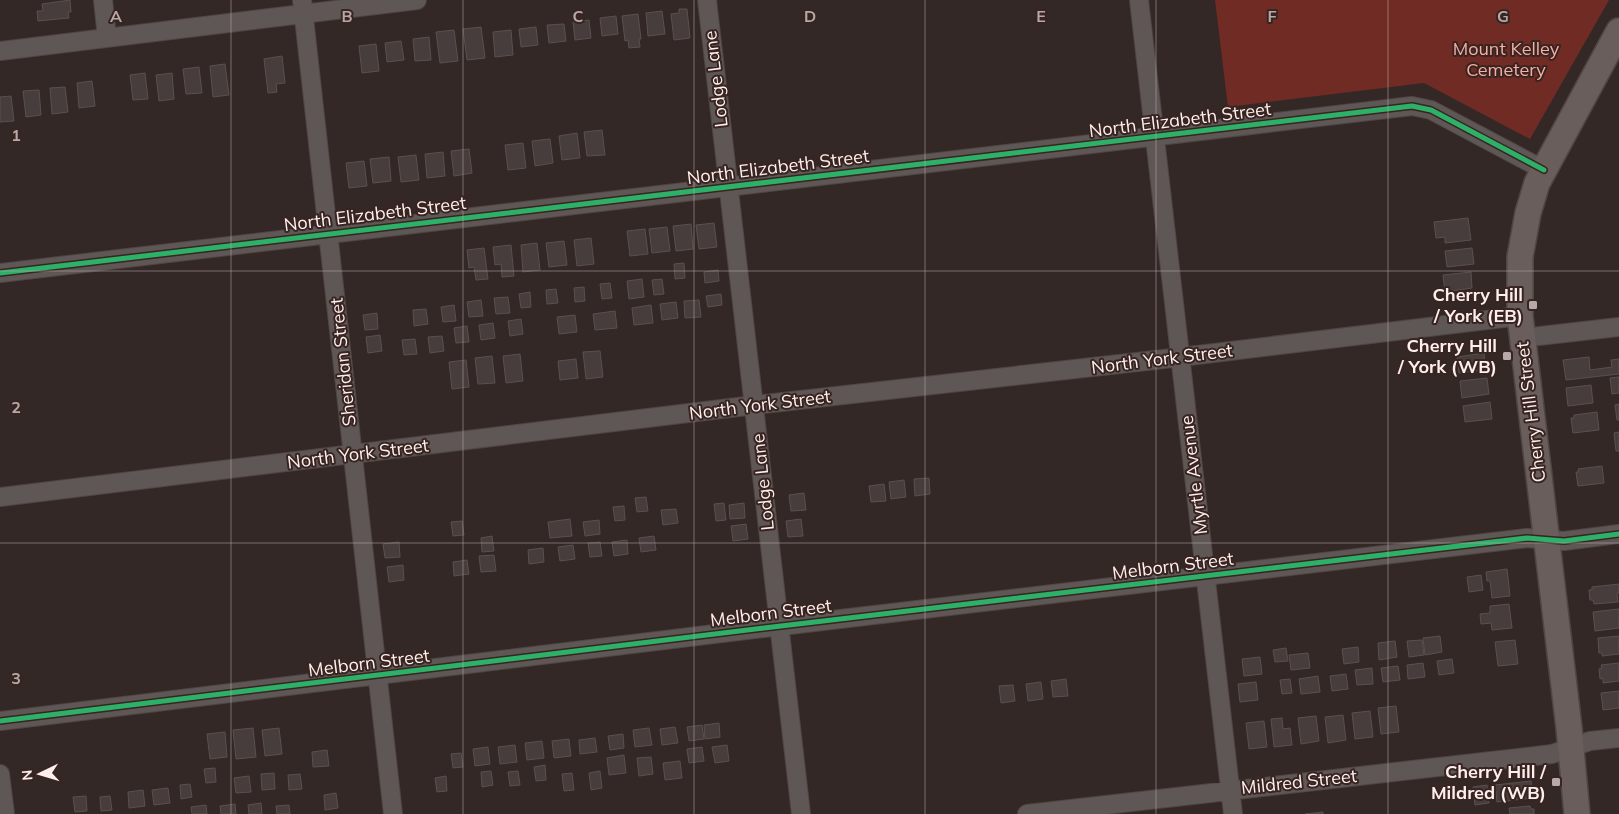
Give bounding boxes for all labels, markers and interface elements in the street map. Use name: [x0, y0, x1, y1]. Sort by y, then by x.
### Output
text: A: [110, 6, 122, 26]
text: B: [341, 6, 353, 26]
text: C: [573, 6, 584, 26]
text: D: [804, 6, 816, 26]
text: E: [1036, 6, 1046, 26]
text: F: [1267, 6, 1277, 26]
text: G: [1497, 6, 1509, 26]
street label: Lodge Lane: [698, 29, 733, 129]
park label: Mount Kelley Cemetery: [1453, 37, 1560, 81]
street label: North Elizabeth Street: [1088, 97, 1272, 142]
text: 1: [11, 125, 21, 145]
street label: North Elizabeth Street: [686, 144, 870, 189]
street label: North Elizabeth Street: [283, 191, 467, 236]
place label: Cherry Hill / York (EB): [1433, 283, 1523, 327]
street label: Sheridan Street: [324, 297, 361, 427]
marker: Cherry Hill / York (EB): [1527, 299, 1539, 311]
place label: Cherry Hill / York (WB): [1397, 334, 1497, 378]
street label: North York Street: [1090, 338, 1234, 379]
street label: Cherry Hill Street: [1510, 340, 1551, 484]
marker: Cherry Hill / York (WB): [1501, 350, 1513, 362]
street label: North York Street: [688, 384, 832, 425]
text: 2: [11, 397, 21, 417]
street label: Myrtle Avenue: [1175, 414, 1212, 536]
street label: North York Street: [286, 433, 430, 474]
street label: Lodge Lane: [746, 433, 779, 532]
street label: Melborn Street: [1111, 547, 1235, 584]
street label: Melborn Street: [709, 594, 833, 631]
street label: Melborn Street: [307, 644, 431, 681]
text: 3: [11, 668, 21, 688]
north arrow: [15, 749, 65, 799]
place label: Cherry Hill / Mildred (WB): [1431, 760, 1547, 804]
street label: Mildred Street: [1240, 764, 1358, 799]
text: N: [18, 769, 36, 781]
marker: Cherry Hill / Mildred (WB): [1550, 776, 1562, 788]

